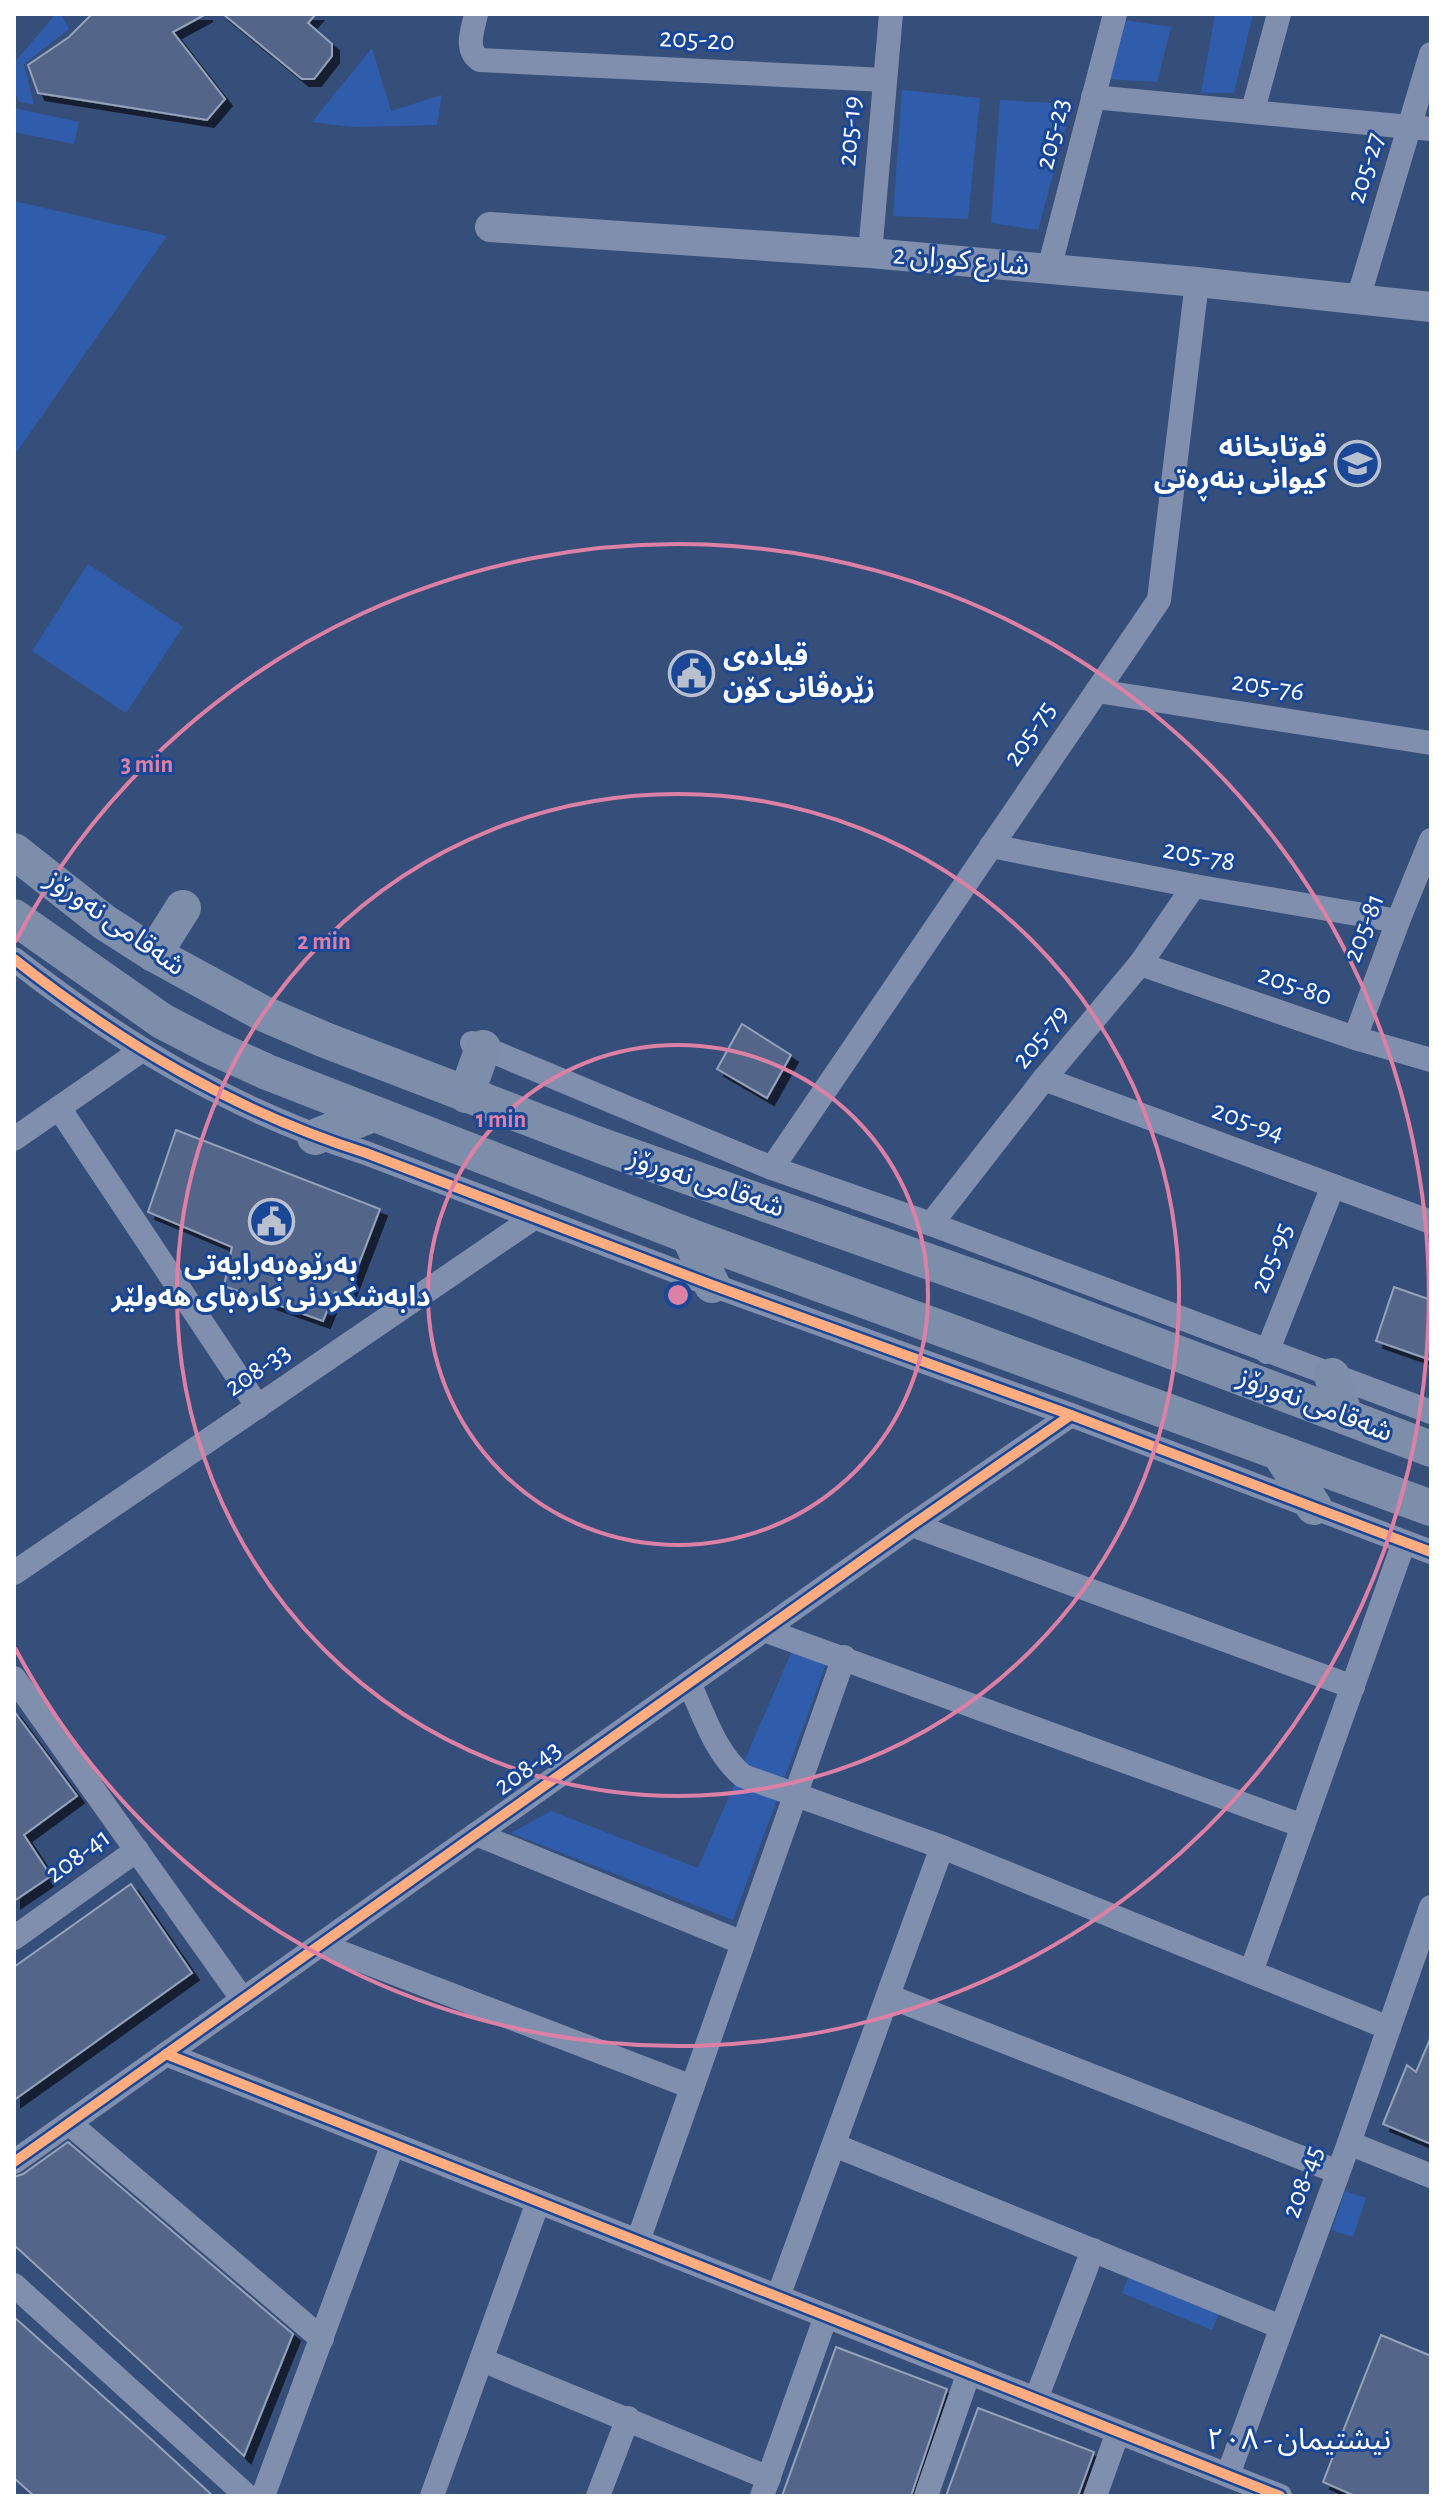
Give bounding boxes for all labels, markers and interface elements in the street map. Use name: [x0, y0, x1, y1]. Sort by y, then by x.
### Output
street label: 205-20: [659, 24, 735, 56]
street label: 205-19: [833, 95, 867, 167]
street label: 205-23: [1031, 96, 1075, 172]
street label: 205-27: [1342, 129, 1390, 207]
street label: شارع كوران 2: [891, 241, 1030, 286]
place label: قوتابخانە کیوانی بنەڕەتی: [1154, 433, 1327, 502]
school or university icon: قوتابخانە کیوانی بنەڕەتی: [1334, 440, 1382, 488]
place label: قیادەی زێرەڤانی کۆن: [723, 642, 875, 704]
public building icon: قیادەی زێرەڤانی کۆن: [668, 649, 716, 697]
street label: 205-76: [1230, 667, 1306, 707]
street label: 205-75: [998, 697, 1062, 771]
text: 3 min: [121, 753, 173, 777]
street label: 205-78: [1161, 835, 1237, 877]
street label: شەقامی نەورۆز: [39, 864, 190, 982]
street label: 205-81: [1338, 890, 1390, 966]
text: 2 min: [297, 930, 351, 954]
street label: 205-80: [1255, 960, 1335, 1012]
street label: 205-79: [1007, 1000, 1075, 1074]
street label: 205-94: [1208, 1096, 1288, 1148]
text: 1 min: [476, 1108, 526, 1132]
street label: شەقامی نەورۆز: [623, 1143, 788, 1224]
public building icon: بەرێوەبەرایەتی دابەشکردنی کارەبای هەولێر: [247, 1197, 295, 1245]
street label: 205-95: [1245, 1219, 1299, 1297]
place label: بەرێوەبەرایەتی دابەشکردنی کارەبای هەولێر: [110, 1252, 431, 1313]
centre of rings: [664, 1281, 692, 1309]
street label: 208-33: [220, 1338, 296, 1402]
street label: شەقامی نەورۆز: [1233, 1362, 1396, 1448]
street label: 208-43: [489, 1735, 567, 1801]
street label: 208-41: [40, 1823, 116, 1889]
street label: 208-45: [1277, 2142, 1329, 2222]
district label: نیشتیمان - ٢٠٨: [1207, 2425, 1391, 2456]

